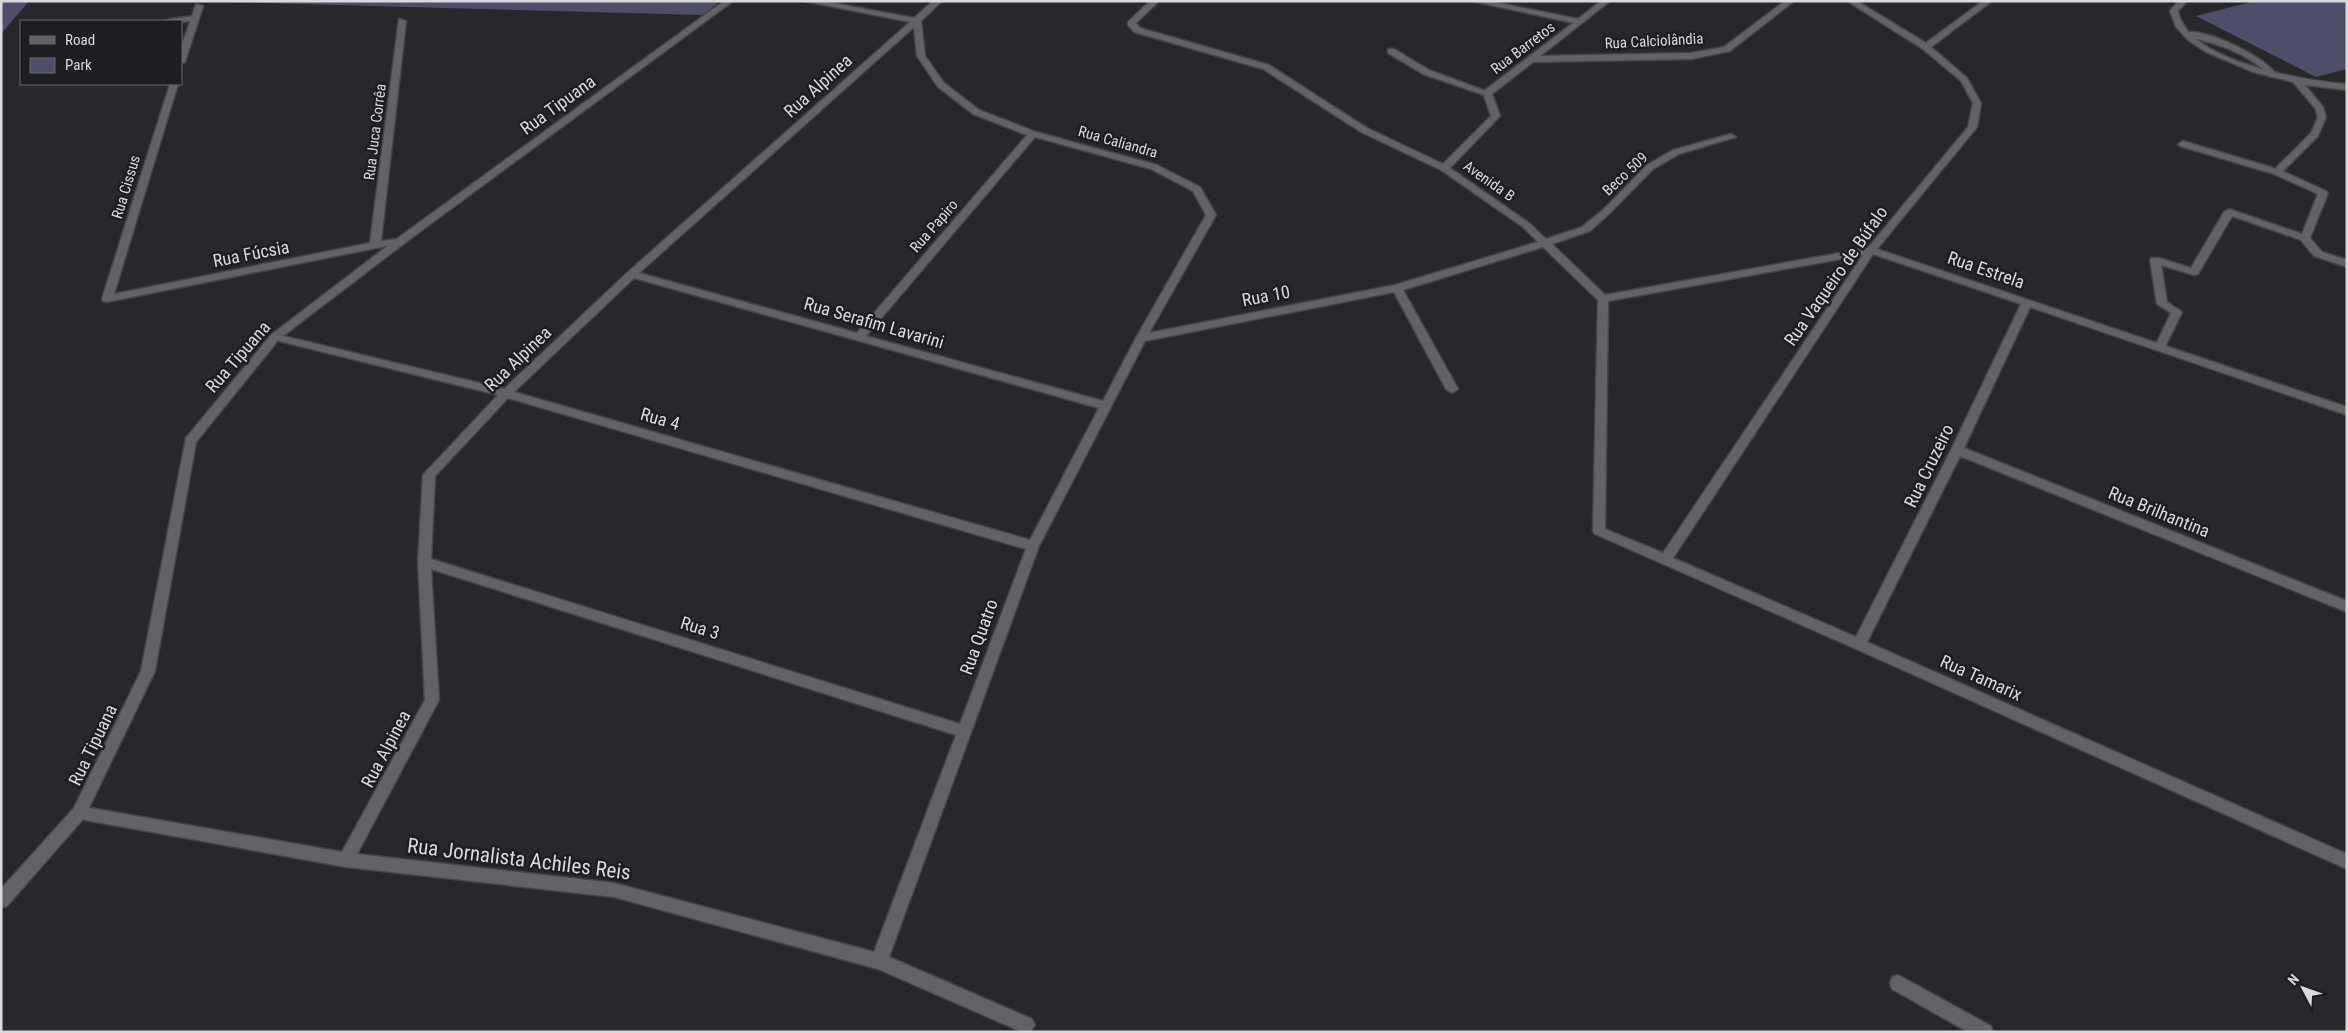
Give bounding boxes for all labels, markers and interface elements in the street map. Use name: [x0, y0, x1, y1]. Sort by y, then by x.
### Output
street label: Rua Barretos: [1487, 18, 1559, 78]
legend: [20, 20, 182, 85]
street label: Rua Calciolândia: [1604, 29, 1704, 53]
text: Road: [65, 31, 95, 49]
street label: Rua Alpinea: [779, 50, 856, 122]
text: Park: [65, 56, 92, 74]
street label: Rua Tipuana: [516, 70, 599, 139]
street label: Rua Juca Corrêa: [360, 83, 390, 181]
street label: Rua Caliandra: [1076, 122, 1160, 162]
street label: Beco 509: [1599, 149, 1651, 199]
street label: Rua Cissus: [108, 153, 144, 221]
street label: Avenida B: [1460, 157, 1518, 205]
street label: Rua Papiro: [906, 196, 962, 256]
street label: Rua Vaqueiro de Búfalo: [1780, 202, 1892, 350]
street label: Rua Fúcsia: [211, 236, 291, 271]
street label: Rua Estrela: [1945, 247, 2027, 292]
street label: Rua 10: [1240, 281, 1292, 310]
street label: Rua Serafim Lavarini: [802, 292, 947, 353]
street label: Rua Tipuana: [201, 317, 274, 397]
street label: Rua Alpinea: [480, 322, 555, 395]
street label: Rua 4: [638, 403, 682, 434]
street label: Rua Cruzeiro: [1899, 421, 1958, 511]
street label: Rua Brilhantina: [2105, 482, 2213, 541]
street label: Rua Quatro: [955, 596, 1002, 677]
street label: Rua 3: [678, 612, 722, 643]
street label: Rua Tamarix: [1937, 650, 2025, 705]
street label: Rua Tipuana: [64, 701, 121, 789]
street label: Rua Alpinea: [356, 707, 415, 791]
street label: Rua Jornalista Achiles Reis: [406, 833, 632, 885]
north arrow: [2278, 963, 2328, 1013]
text: N: [2284, 971, 2302, 988]

